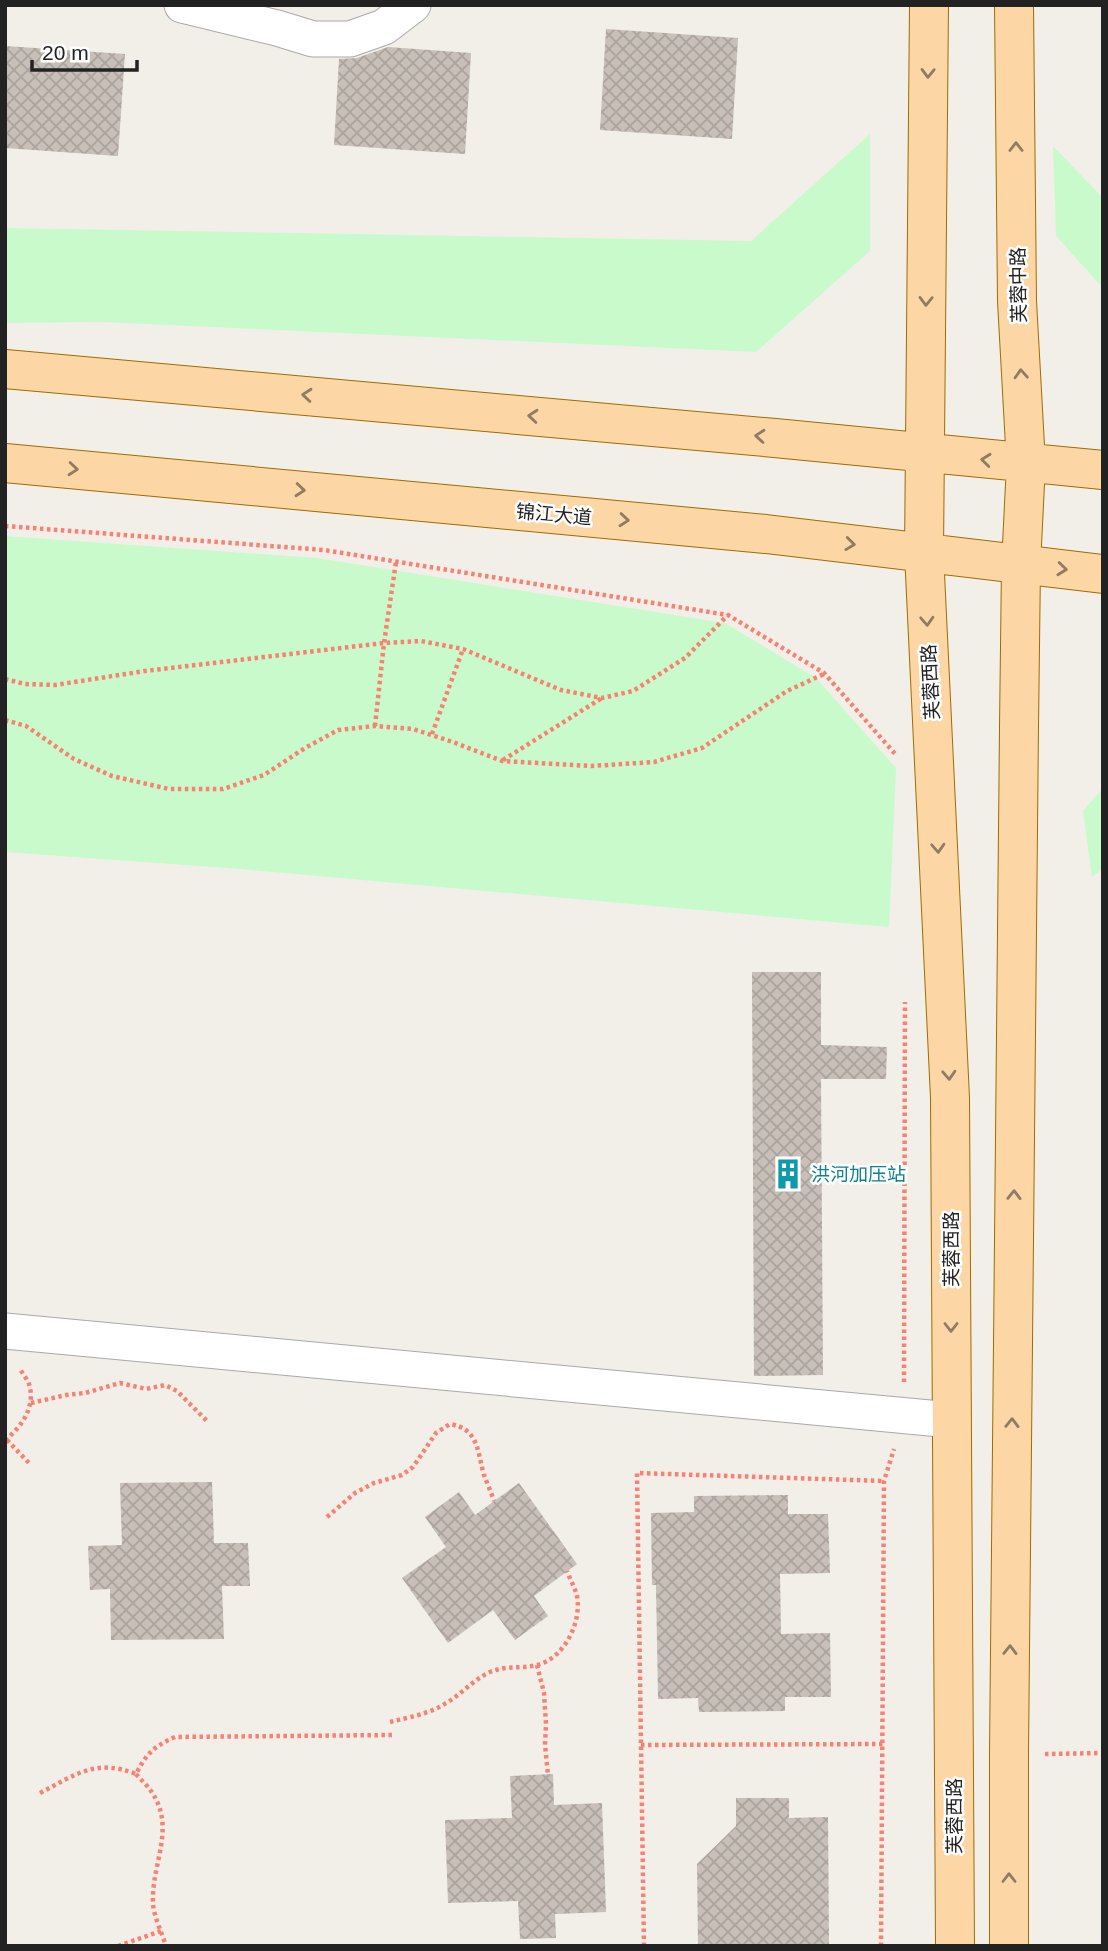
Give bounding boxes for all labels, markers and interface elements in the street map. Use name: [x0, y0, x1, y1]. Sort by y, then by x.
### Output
scale bar: [32, 28, 136, 72]
text: 20 m: [42, 41, 89, 64]
one-way arrow: [920, 69, 936, 79]
one-way arrow: [1008, 141, 1024, 152]
street label: 芙蓉中路: [1007, 247, 1030, 323]
one-way arrow: [918, 296, 934, 307]
one-way arrow: [1014, 368, 1029, 379]
one-way arrow: [301, 388, 312, 403]
one-way arrow: [527, 409, 538, 424]
one-way arrow: [754, 429, 765, 444]
one-way arrow: [980, 452, 992, 467]
one-way arrow: [68, 461, 79, 476]
one-way arrow: [295, 482, 306, 497]
street label: 锦江大道: [515, 501, 593, 528]
one-way arrow: [619, 512, 630, 527]
one-way arrow: [844, 536, 856, 551]
one-way arrow: [1057, 561, 1068, 576]
one-way arrow: [919, 616, 934, 627]
street label: 芙蓉西路: [918, 643, 943, 720]
one-way arrow: [930, 843, 945, 854]
one-way arrow: [941, 1070, 956, 1081]
building icon: 洪河加压站: [771, 1157, 805, 1191]
place label: 洪河加压站: [811, 1164, 906, 1185]
one-way arrow: [1006, 1189, 1022, 1200]
street label: 芙蓉西路: [941, 1211, 962, 1287]
one-way arrow: [943, 1323, 959, 1333]
one-way arrow: [1004, 1417, 1020, 1427]
one-way arrow: [1002, 1644, 1018, 1655]
street label: 芙蓉西路: [944, 1778, 965, 1854]
one-way arrow: [1001, 1872, 1017, 1882]

